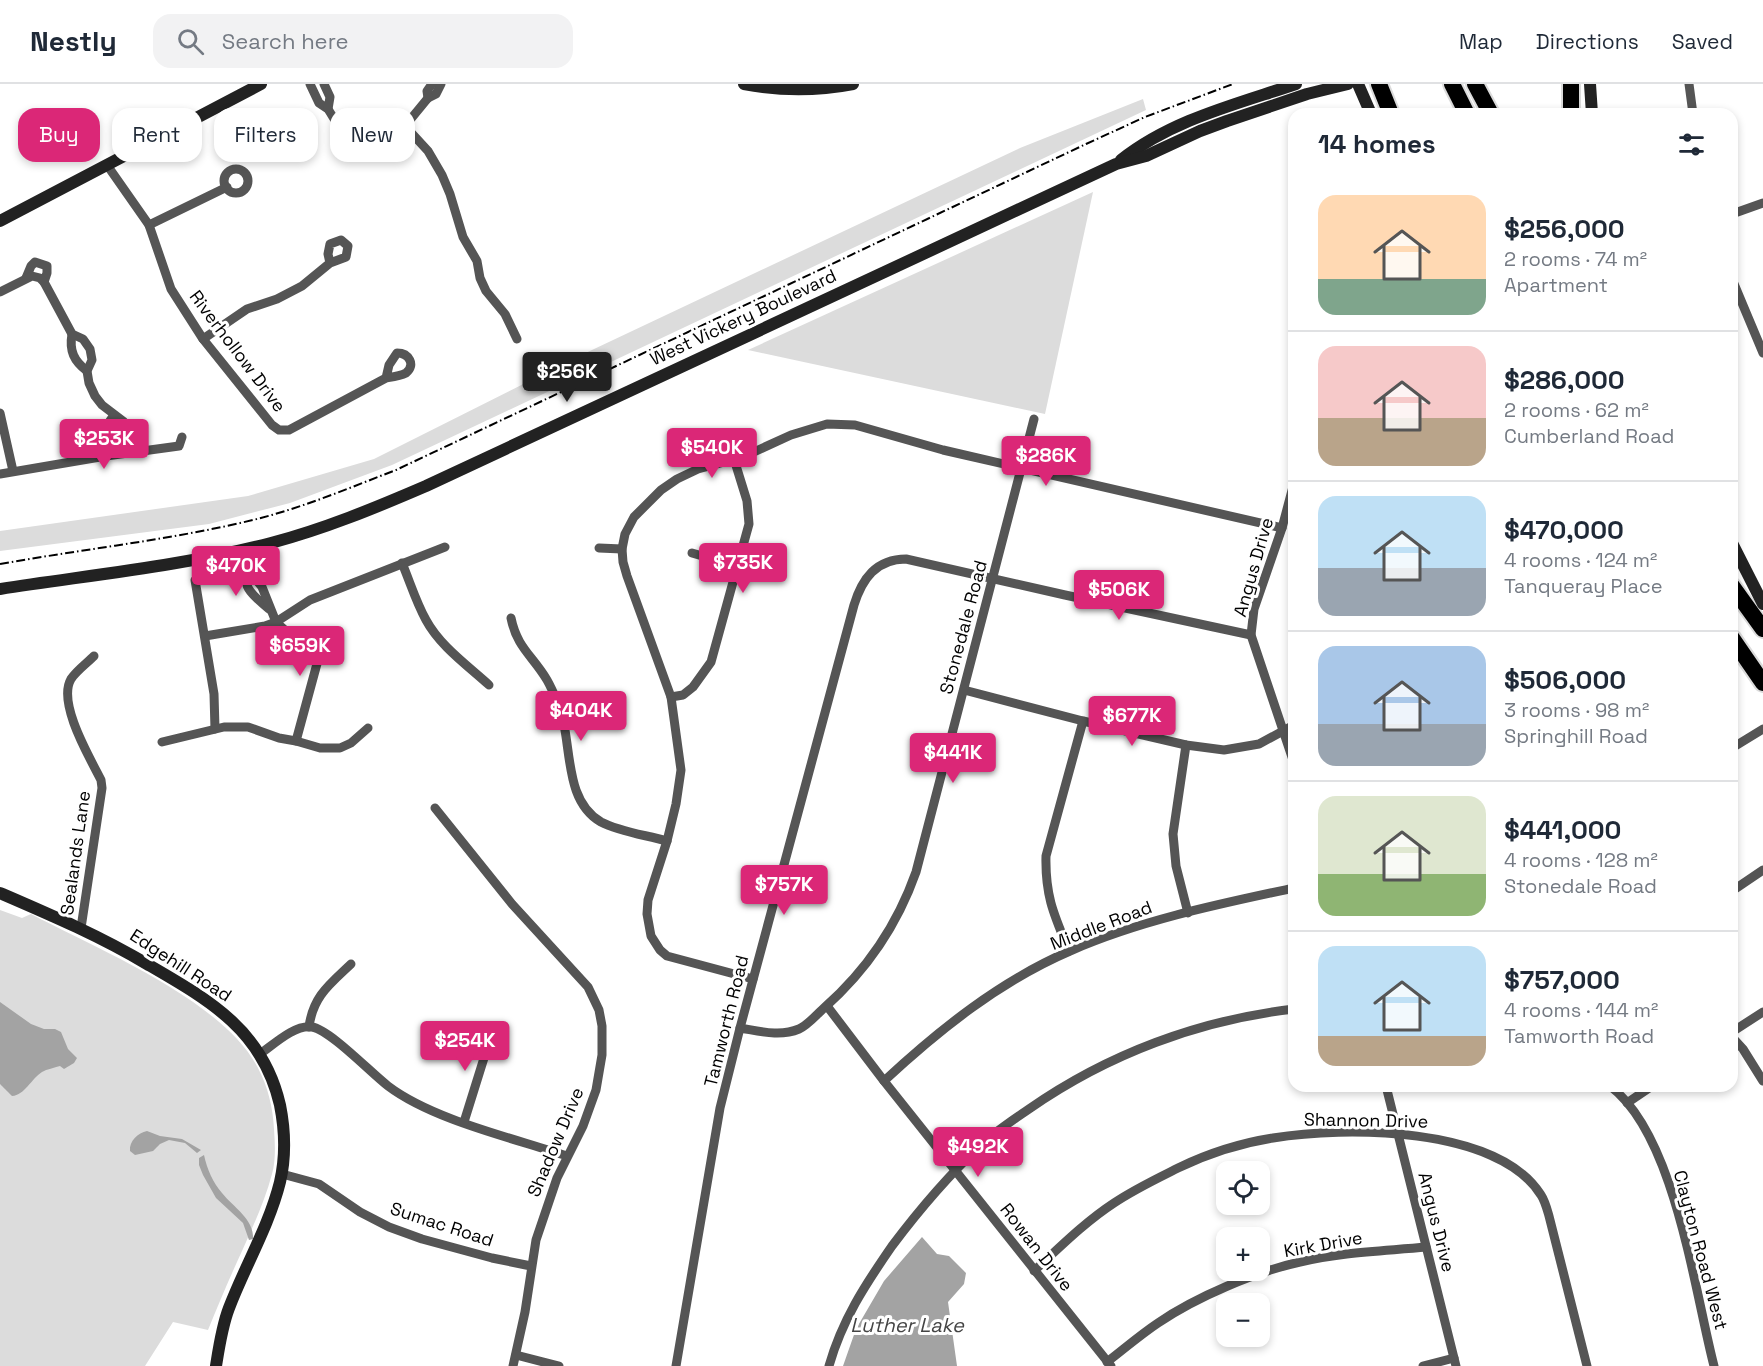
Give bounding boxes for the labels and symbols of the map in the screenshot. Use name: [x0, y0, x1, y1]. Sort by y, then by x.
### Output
street label: West Vickery Boulevard: [646, 264, 840, 370]
street label: Riverhollow Drive: [185, 286, 291, 416]
pin: $256K: [525, 352, 609, 403]
pin: $253K: [62, 419, 146, 470]
pin: $540K: [670, 428, 754, 479]
pin: $286K: [1004, 436, 1088, 487]
street label: Angus Drive: [1228, 515, 1278, 619]
pin: $735K: [701, 543, 785, 594]
pin: $470K: [194, 546, 278, 597]
street label: Stonedale Road: [934, 558, 992, 696]
pin: $506K: [1077, 570, 1161, 621]
pin: $659K: [258, 626, 342, 677]
pin: $404K: [539, 691, 623, 742]
pin: $677K: [1090, 696, 1174, 747]
pin: $441K: [911, 733, 995, 784]
street label: Sealands Lane: [55, 789, 95, 917]
pin: $757K: [742, 865, 826, 916]
street label: Middle Road: [1047, 895, 1155, 955]
street label: Edgehill Road: [126, 923, 236, 1007]
street label: Tamworth Road: [699, 953, 753, 1089]
pin: $254K: [423, 1021, 507, 1072]
street label: Shadow Drive: [522, 1084, 588, 1200]
street label: Shannon Drive: [1304, 1107, 1428, 1133]
pin: $492K: [936, 1127, 1020, 1178]
street label: Clayton Road West: [1669, 1168, 1733, 1332]
street label: Angus Drive: [1413, 1170, 1461, 1274]
street label: Sumac Road: [387, 1196, 497, 1252]
street label: Rowan Drive: [995, 1198, 1079, 1296]
street label: Kirk Drive: [1282, 1226, 1364, 1262]
water label: Luther Lake: [850, 1312, 965, 1338]

